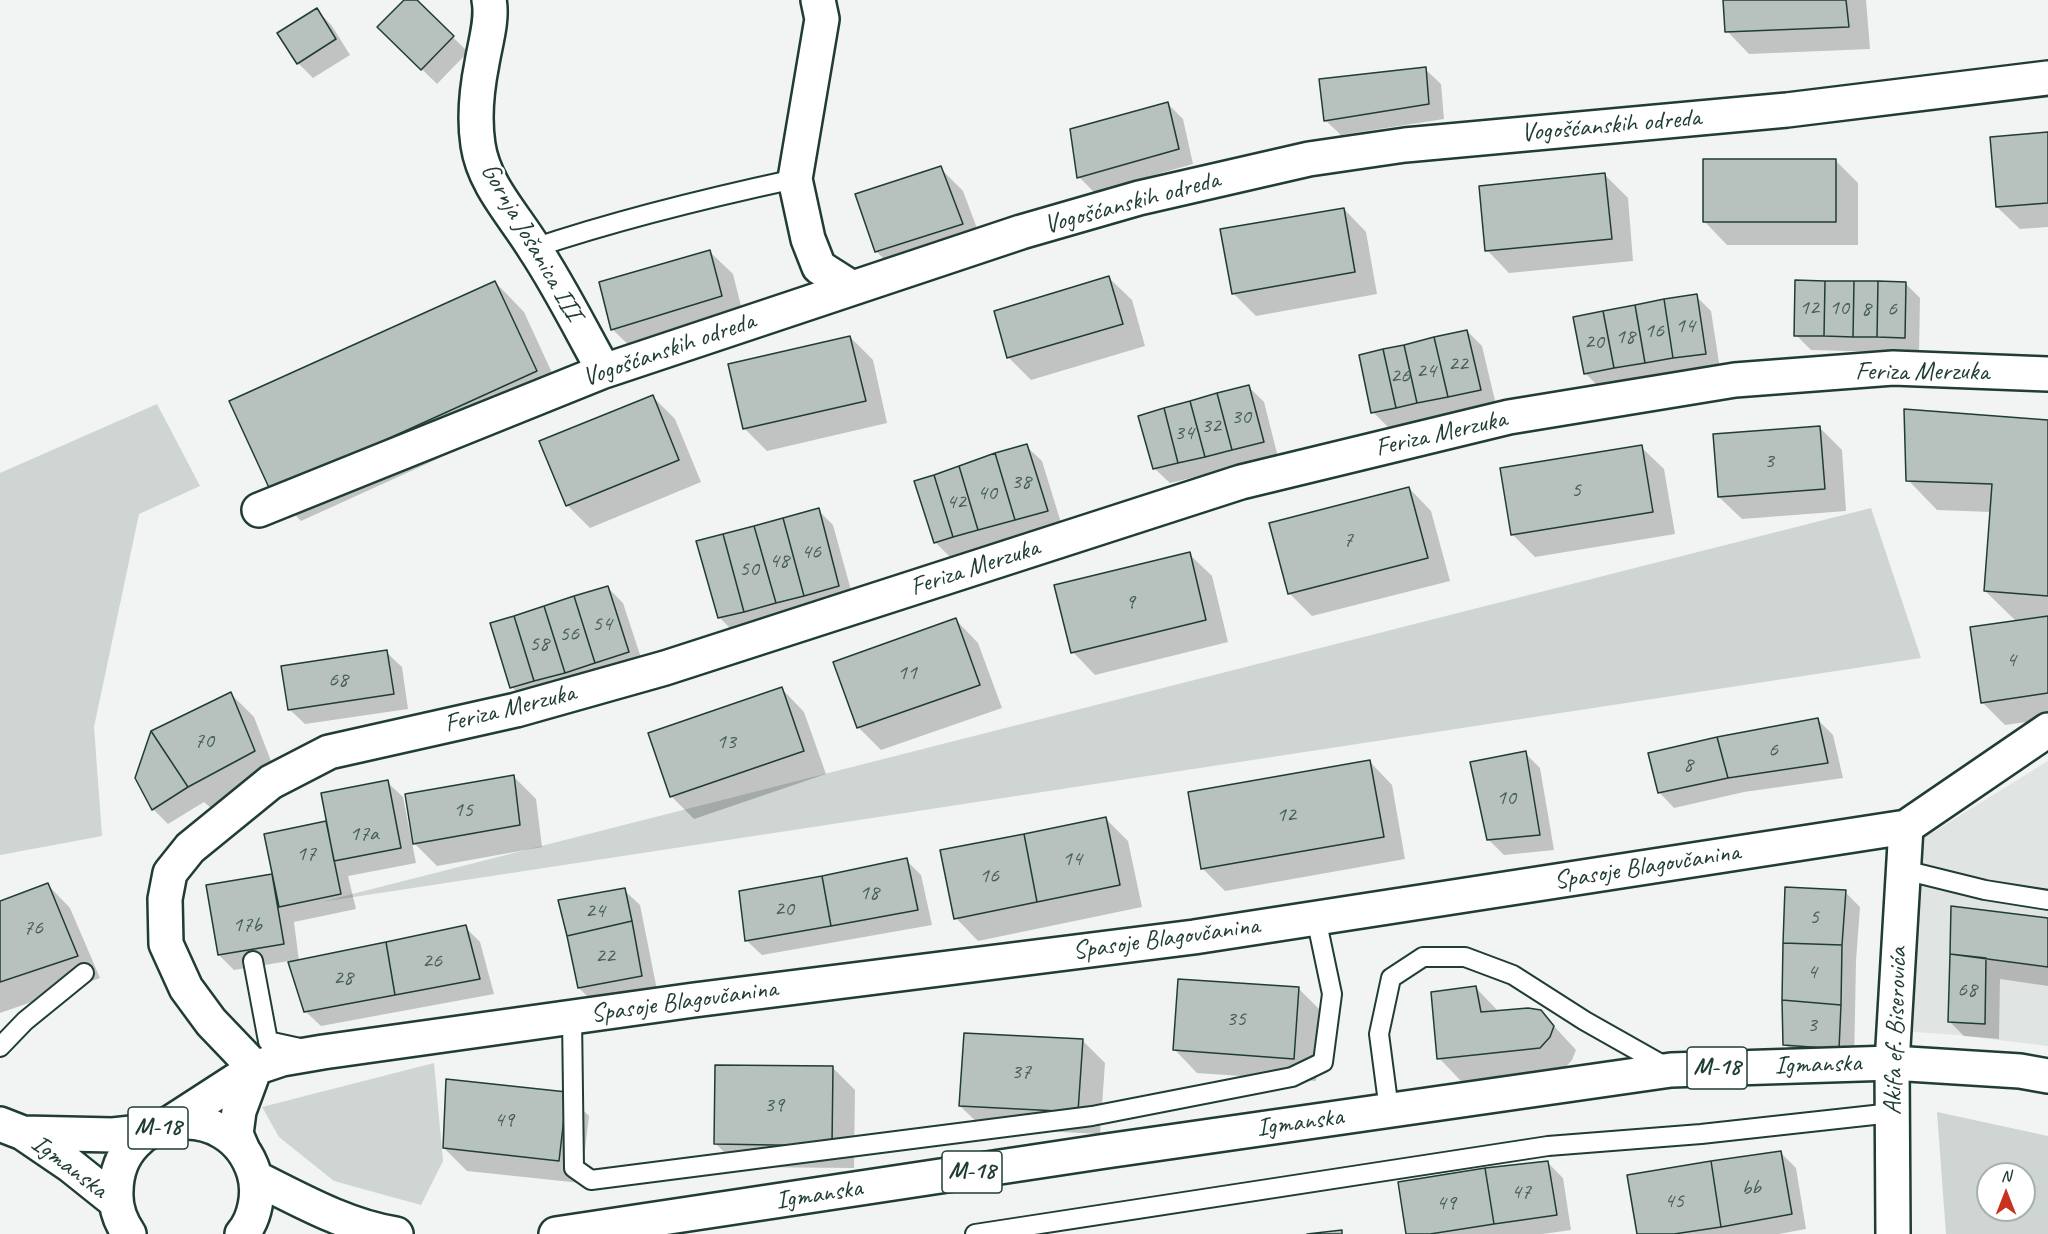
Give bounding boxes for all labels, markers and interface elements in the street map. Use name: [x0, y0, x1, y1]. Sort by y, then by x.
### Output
street label: Vogošćanskih odreda: [1520, 103, 1702, 149]
street label: Gornja Jošanica III: [473, 158, 589, 326]
street label: Vogošćanskih odreda: [1041, 165, 1223, 241]
house number: 12: [1799, 295, 1819, 321]
house number: 10: [1829, 295, 1849, 321]
house number: 8: [1861, 296, 1871, 322]
house number: 6: [1887, 296, 1897, 322]
street label: Vogošćanskih odreda: [579, 306, 759, 394]
house number: 14: [1675, 313, 1695, 339]
house number: 16: [1644, 318, 1664, 344]
house number: 18: [1615, 324, 1635, 350]
house number: 20: [1584, 329, 1604, 355]
house number: 22: [1448, 351, 1468, 377]
street label: Feriza Merzuka: [1855, 356, 1989, 388]
house number: 24: [1416, 358, 1436, 384]
house number: 26: [1390, 363, 1410, 389]
house number: 30: [1231, 404, 1251, 430]
street label: Feriza Merzuka: [1372, 404, 1510, 464]
house number: 32: [1201, 413, 1221, 439]
house number: 34: [1174, 420, 1194, 446]
house number: 3: [1764, 448, 1774, 474]
house number: 38: [1011, 469, 1031, 495]
house number: 5: [1571, 477, 1581, 503]
house number: 40: [977, 480, 997, 506]
house number: 42: [946, 489, 966, 515]
house number: 7: [1343, 527, 1353, 553]
street label: Feriza Merzuka: [907, 533, 1043, 603]
house number: 46: [801, 539, 821, 565]
house number: 48: [769, 548, 789, 574]
house number: 50: [739, 556, 759, 582]
house number: 9: [1125, 589, 1135, 615]
house number: 54: [592, 611, 612, 637]
house number: 56: [559, 621, 579, 647]
house number: 58: [529, 631, 549, 657]
house number: 4: [2006, 647, 2016, 673]
house number: 11: [897, 660, 917, 686]
house number: 68: [328, 667, 348, 693]
street label: Feriza Merzuka: [441, 678, 579, 740]
house number: 70: [194, 728, 214, 754]
house number: 13: [716, 729, 736, 755]
house number: 6: [1768, 737, 1778, 763]
house number: 8: [1683, 752, 1693, 778]
house number: 10: [1496, 785, 1516, 811]
house number: 15: [453, 797, 473, 823]
house number: 12: [1276, 802, 1296, 828]
house number: 17a: [349, 821, 379, 847]
street label: Spasoje Blagovčanina: [1552, 837, 1742, 897]
house number: 17: [296, 841, 316, 867]
house number: 14: [1062, 846, 1082, 872]
house number: 16: [979, 863, 999, 889]
house number: 18: [859, 880, 879, 906]
house number: 20: [774, 896, 794, 922]
house number: 24: [585, 898, 605, 924]
house number: 5: [1809, 904, 1819, 930]
street label: Spasoje Blagovčanina: [1071, 910, 1261, 968]
house number: 17b: [232, 912, 262, 938]
house number: 76: [23, 915, 43, 941]
house number: 22: [595, 943, 615, 969]
street label: Akifa ef. Biserovića: [1877, 947, 1915, 1115]
house number: 26: [422, 948, 442, 974]
house number: 4: [1807, 959, 1817, 985]
house number: 28: [333, 965, 353, 991]
street label: Spasoje Blagovčanina: [589, 973, 779, 1031]
house number: 68: [1957, 977, 1977, 1003]
house number: 35: [1226, 1006, 1246, 1032]
house number: 3: [1807, 1012, 1817, 1038]
road number: M-18: [1687, 1047, 1747, 1089]
street label: Igmanska: [1774, 1048, 1862, 1082]
house number: 37: [1011, 1059, 1031, 1085]
house number: 39: [764, 1092, 784, 1118]
street label: Igmanska: [1255, 1101, 1345, 1145]
road number: M-18: [128, 1107, 188, 1149]
house number: 49: [494, 1107, 514, 1133]
street label: Igmanska: [25, 1128, 113, 1206]
road number: M-18: [942, 1151, 1002, 1193]
north arrow: [1976, 1162, 2036, 1222]
text: N: [2001, 1166, 2011, 1186]
street label: Igmanska: [774, 1173, 864, 1217]
house number: bb: [1741, 1175, 1761, 1201]
house number: 47: [1511, 1179, 1531, 1205]
house number: 45: [1664, 1188, 1684, 1214]
house number: 49: [1436, 1190, 1456, 1216]

